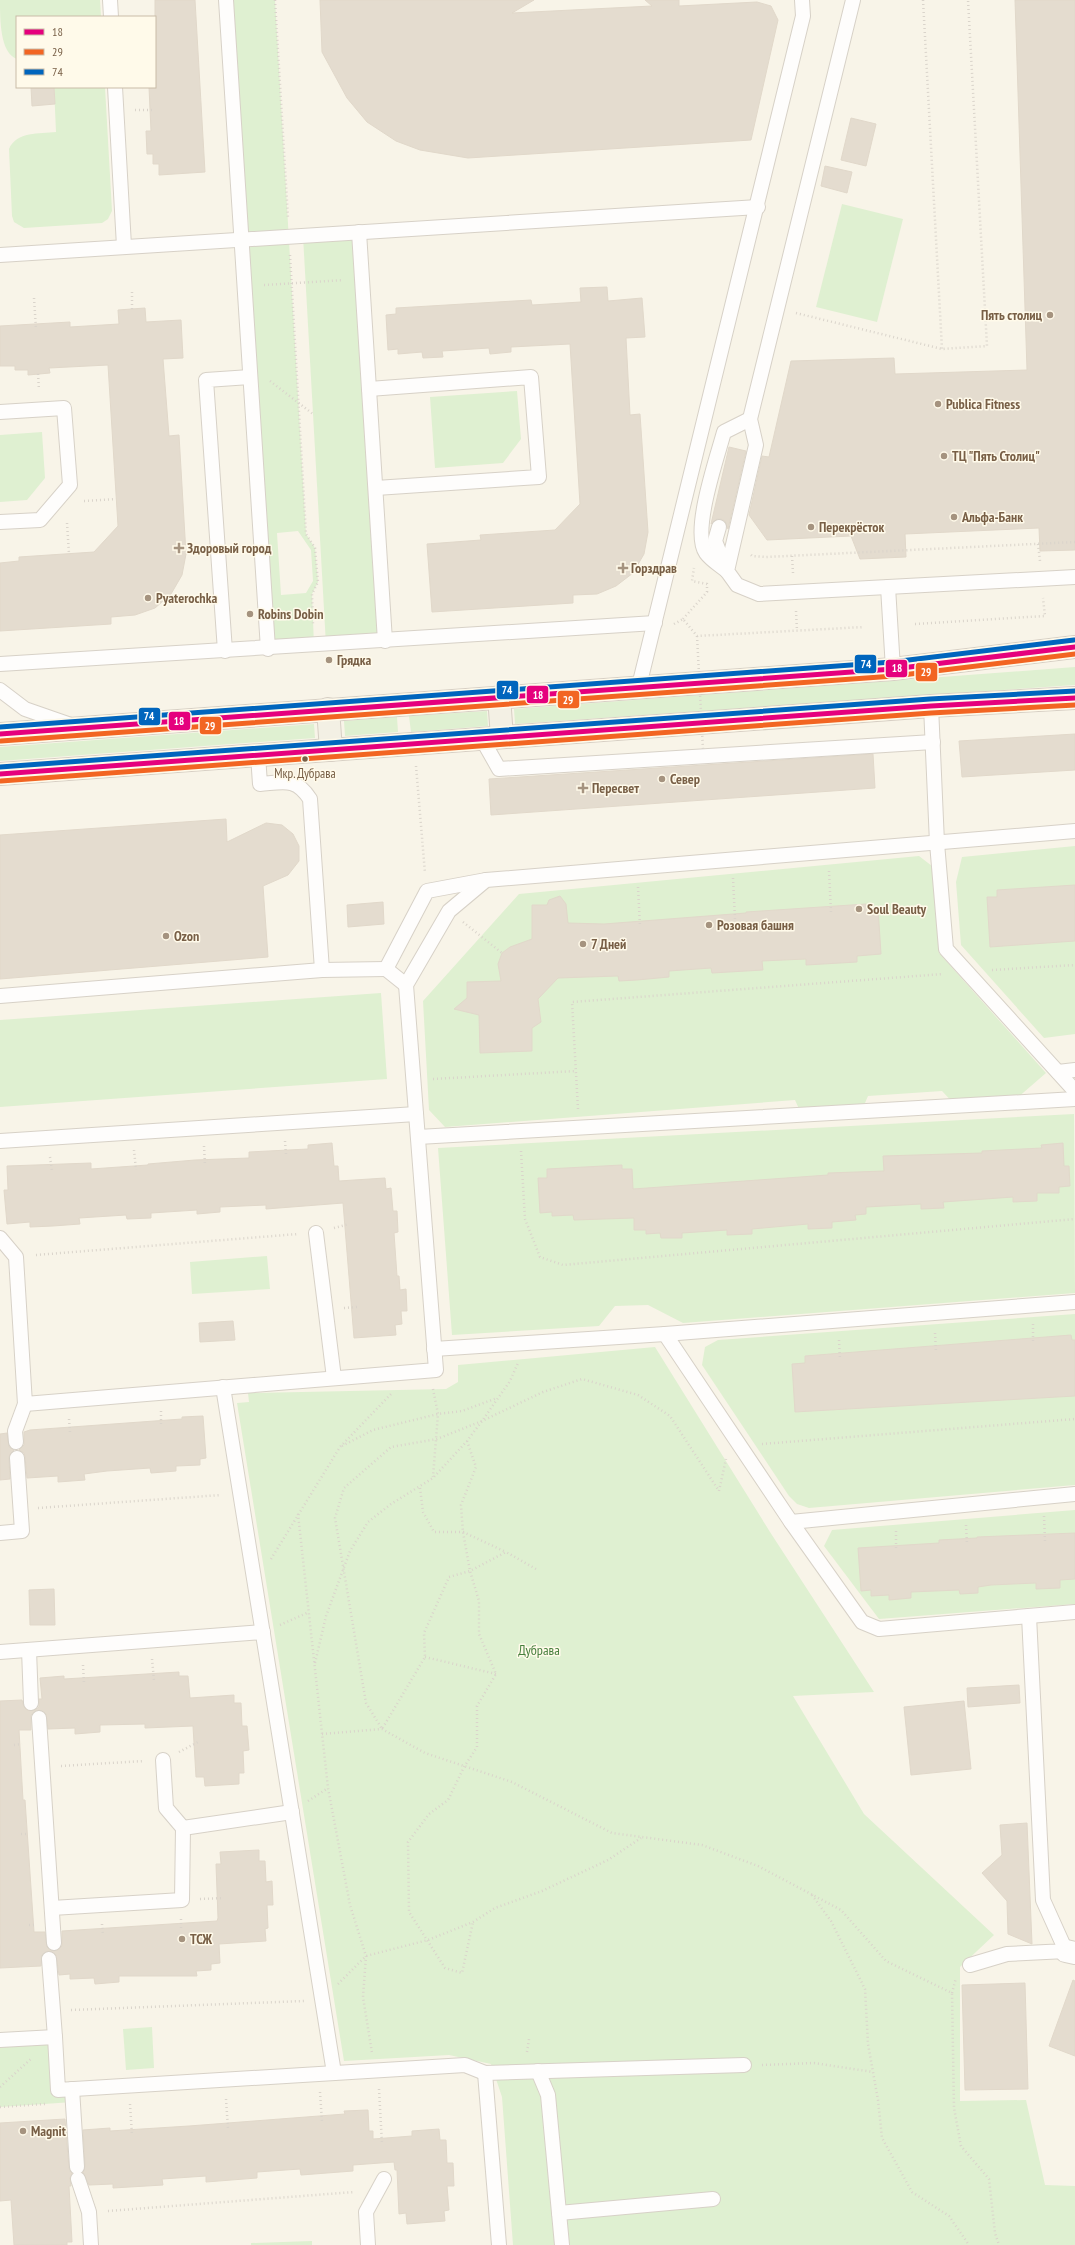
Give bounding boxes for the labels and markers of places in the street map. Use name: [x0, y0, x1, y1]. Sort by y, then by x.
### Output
place label: Пять столиц: [981, 306, 1042, 324]
marker: Пять столиц: [1045, 310, 1055, 320]
place label: Publica Fitness: [946, 395, 1020, 413]
marker: Publica Fitness: [933, 399, 943, 409]
place label: ТЦ "Пять Столиц": [952, 447, 1040, 465]
marker: ТЦ "Пять Столиц": [939, 451, 949, 461]
place label: Альфа-Банк: [961, 508, 1023, 526]
marker: Альфа-Банк: [949, 512, 959, 522]
place label: Перекрёсток: [819, 518, 884, 536]
marker: Перекрёсток: [806, 522, 816, 532]
place label: Здоровый город: [187, 539, 272, 557]
marker: Здоровый город: [174, 543, 184, 553]
place label: Горздрав: [631, 559, 677, 577]
marker: Горздрав: [618, 563, 628, 573]
place label: Pyaterochka: [156, 589, 217, 607]
marker: Pyaterochka: [143, 593, 153, 603]
place label: Robins Dobin: [258, 605, 323, 623]
marker: Robins Dobin: [245, 609, 255, 619]
place label: Грядка: [337, 651, 371, 669]
marker: Грядка: [324, 655, 334, 665]
marker: Мкр. Дубрава: [300, 754, 310, 764]
place label: Мкр. Дубрава: [274, 765, 336, 782]
place label: Север: [670, 770, 700, 788]
marker: Север: [657, 774, 667, 784]
place label: Пересвет: [592, 779, 639, 797]
marker: Пересвет: [577, 782, 589, 794]
place label: Soul Beauty: [867, 900, 927, 918]
marker: Soul Beauty: [854, 904, 864, 914]
place label: Розовая башня: [717, 916, 794, 934]
marker: Розовая башня: [704, 920, 714, 930]
place label: Ozon: [174, 927, 199, 945]
marker: Ozon: [161, 931, 171, 941]
place label: 7 Дней: [591, 935, 626, 953]
marker: 7 Дней: [578, 939, 588, 949]
place label: ТСЖ: [190, 1930, 212, 1948]
marker: ТСЖ: [177, 1934, 187, 1944]
place label: Magnit: [31, 2122, 66, 2140]
marker: Magnit: [18, 2126, 28, 2136]

